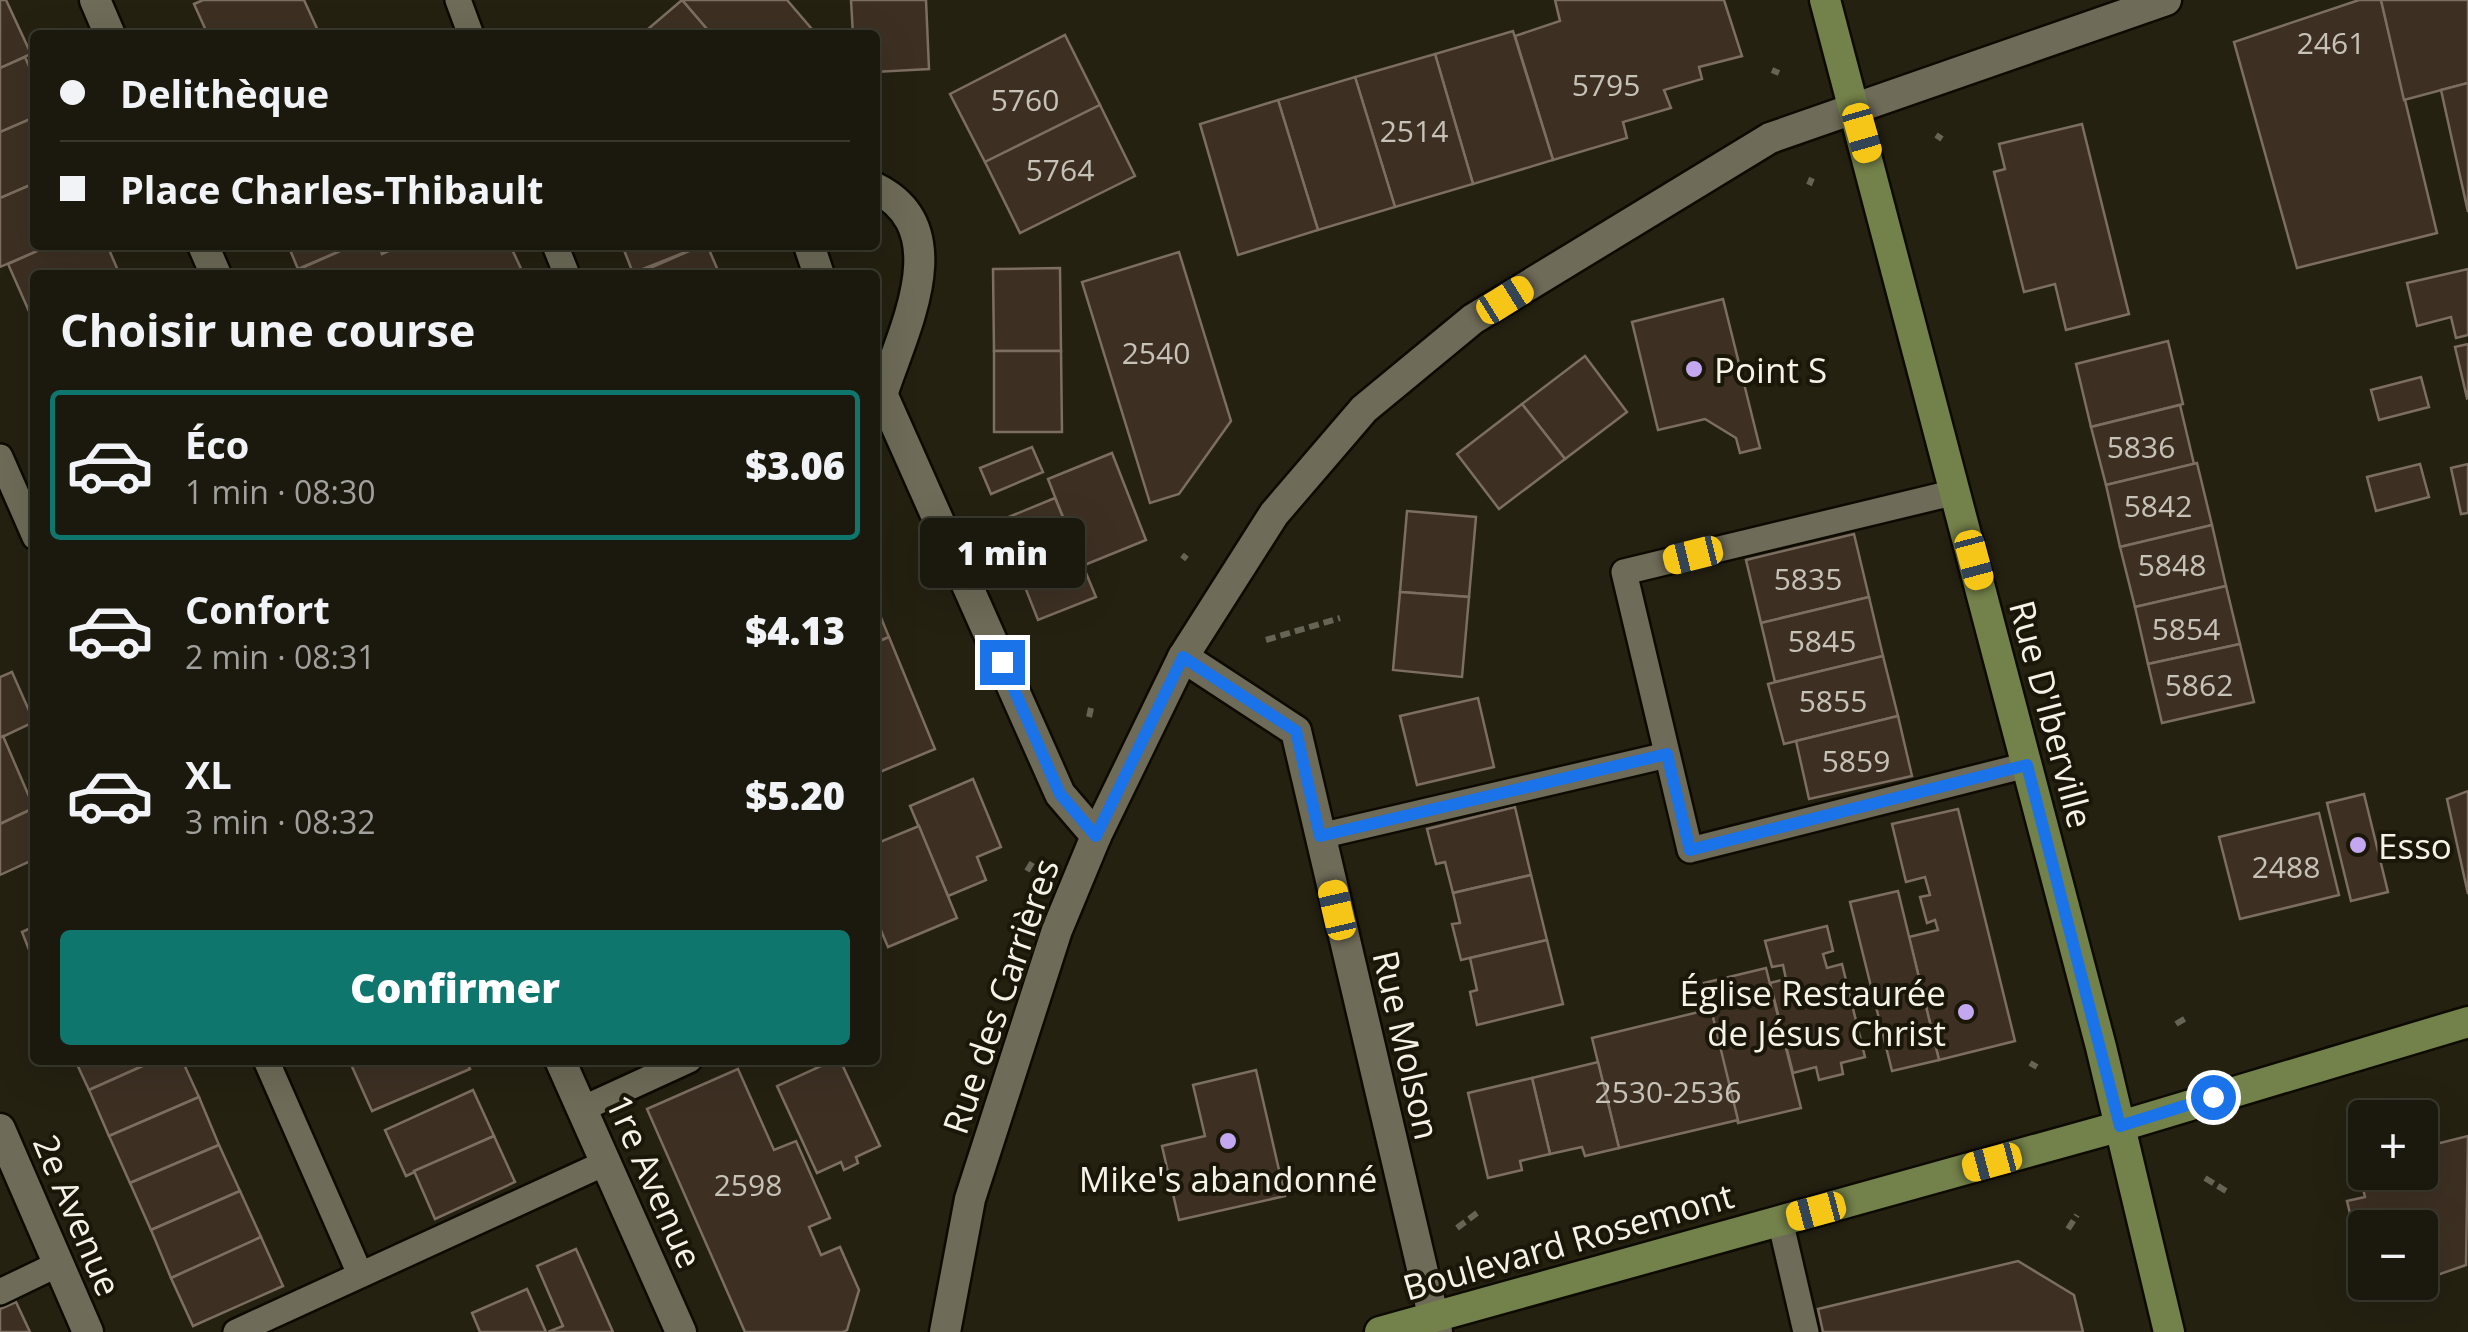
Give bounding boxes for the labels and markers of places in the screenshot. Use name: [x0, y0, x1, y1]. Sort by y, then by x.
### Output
place label: Point S: [1714, 346, 1827, 393]
marker: Point S: [1683, 358, 1705, 380]
place label: Esso: [2378, 822, 2452, 869]
marker: Esso: [2347, 834, 2369, 856]
place label: Église Restaurée de Jésus Christ: [1680, 969, 1946, 1056]
marker: Église Restaurée de Jésus Christ: [1955, 1001, 1977, 1023]
marker: Mike's abandonné: [1217, 1130, 1239, 1152]
place label: Mike's abandonné: [1079, 1155, 1377, 1202]

